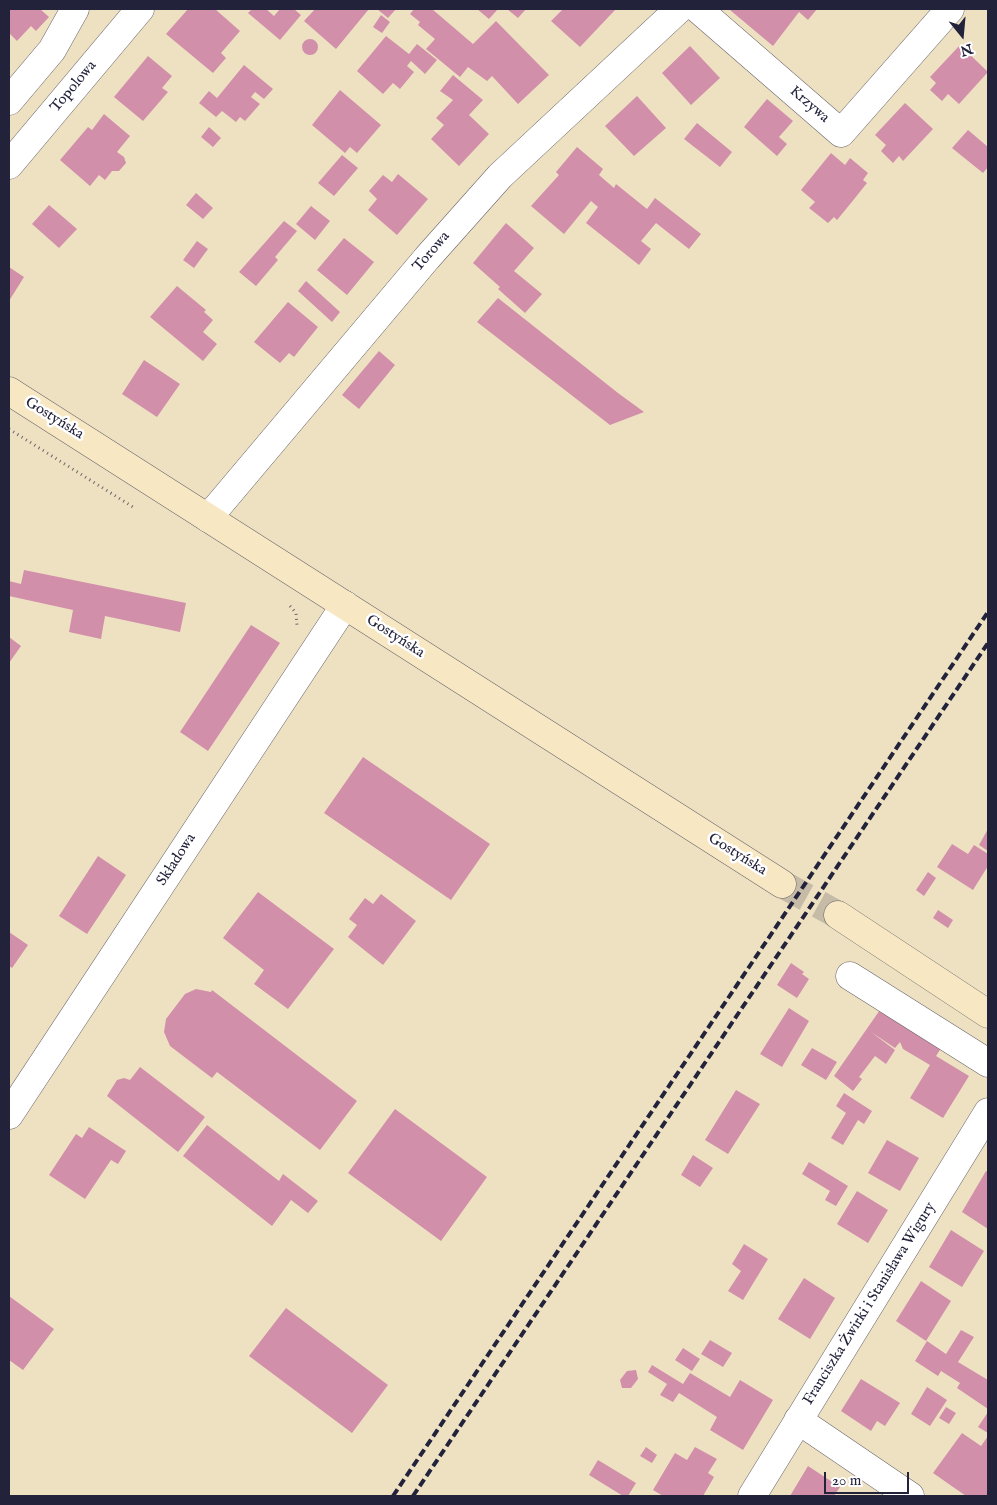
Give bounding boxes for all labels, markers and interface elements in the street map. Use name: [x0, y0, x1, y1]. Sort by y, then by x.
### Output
north arrow: [937, 10, 987, 60]
text: N: [958, 39, 975, 60]
street label: Topolowa: [47, 57, 101, 117]
street label: Krzywa: [785, 83, 833, 127]
street label: Torowa: [410, 228, 454, 276]
street label: Gostyńska: [21, 394, 87, 444]
street label: Gostyńska: [363, 612, 427, 662]
street label: Gostyńska: [704, 830, 770, 880]
street label: Składowa: [154, 831, 200, 889]
street label: Franciszka Żwirki i Stanisława Wigury: [800, 1199, 940, 1409]
scale bar: [827, 1462, 912, 1494]
text: 20 m: [832, 1471, 861, 1490]

